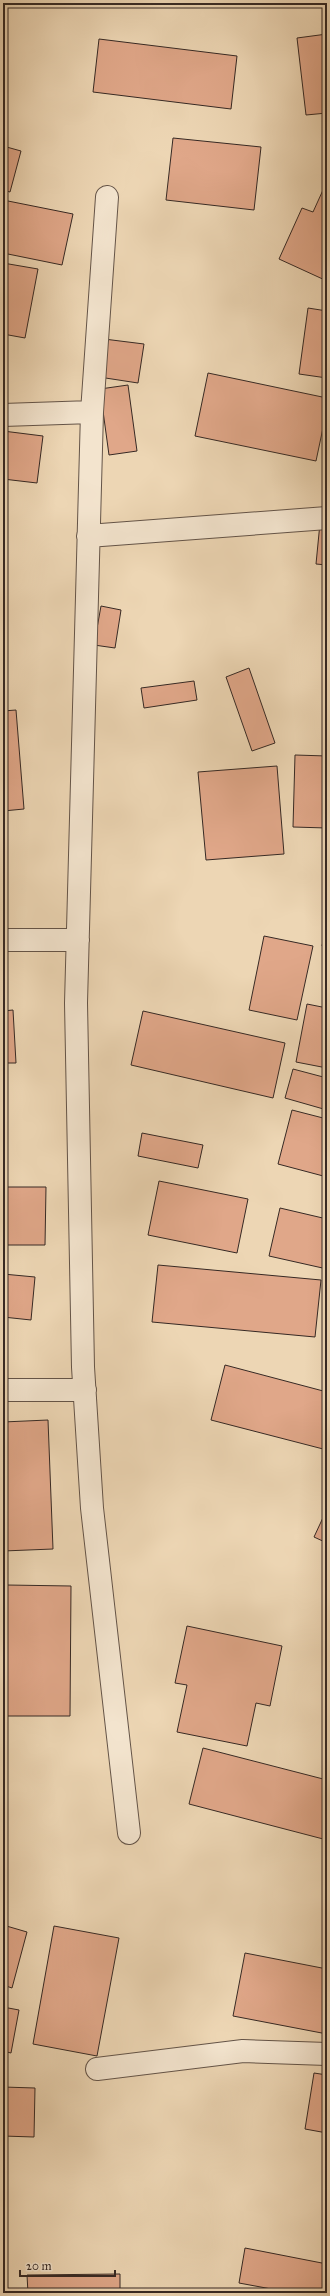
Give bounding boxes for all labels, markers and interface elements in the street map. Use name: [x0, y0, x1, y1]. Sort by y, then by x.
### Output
scale bar: [20, 2252, 115, 2278]
text: 20 m: [26, 2259, 52, 2273]

